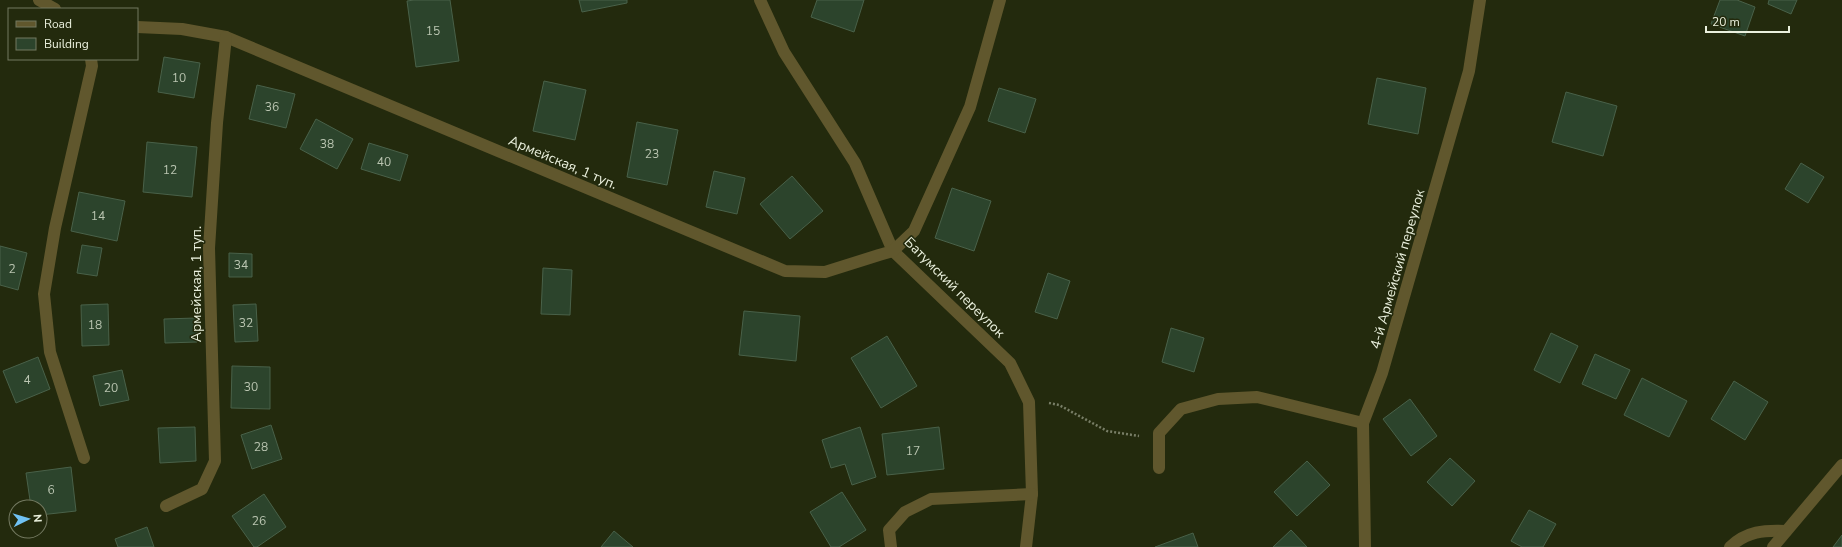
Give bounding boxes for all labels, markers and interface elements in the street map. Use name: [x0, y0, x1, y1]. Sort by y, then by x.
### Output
legend: [8, 8, 138, 60]
scale bar: [1706, 8, 1789, 34]
text: 20 m: [1712, 14, 1740, 30]
text: Road: [44, 16, 72, 32]
house number: 15: [426, 23, 440, 39]
text: Building: [44, 36, 89, 52]
house number: 10: [172, 70, 186, 86]
house number: 36: [265, 99, 279, 115]
street label: Армейская, 1 туп.: [506, 131, 620, 194]
house number: 38: [320, 136, 334, 152]
house number: 23: [645, 146, 659, 162]
house number: 40: [377, 154, 391, 170]
house number: 12: [163, 162, 177, 178]
street label: 4-й Армейский переулок: [1366, 186, 1430, 351]
house number: 14: [91, 208, 105, 224]
street label: Армейская, 1 туп.: [187, 226, 206, 342]
street label: Батумский переулок: [900, 233, 1010, 342]
house number: 34: [234, 257, 248, 273]
house number: 2: [8, 261, 16, 277]
house number: 32: [239, 315, 253, 331]
house number: 18: [88, 317, 102, 333]
house number: 4: [23, 372, 31, 388]
house number: 30: [244, 379, 258, 395]
house number: 20: [104, 380, 118, 396]
house number: 28: [254, 439, 268, 455]
house number: 17: [906, 443, 920, 459]
house number: 6: [47, 482, 55, 498]
north arrow: [8, 499, 48, 539]
text: N: [30, 513, 45, 523]
house number: 26: [252, 513, 266, 529]

